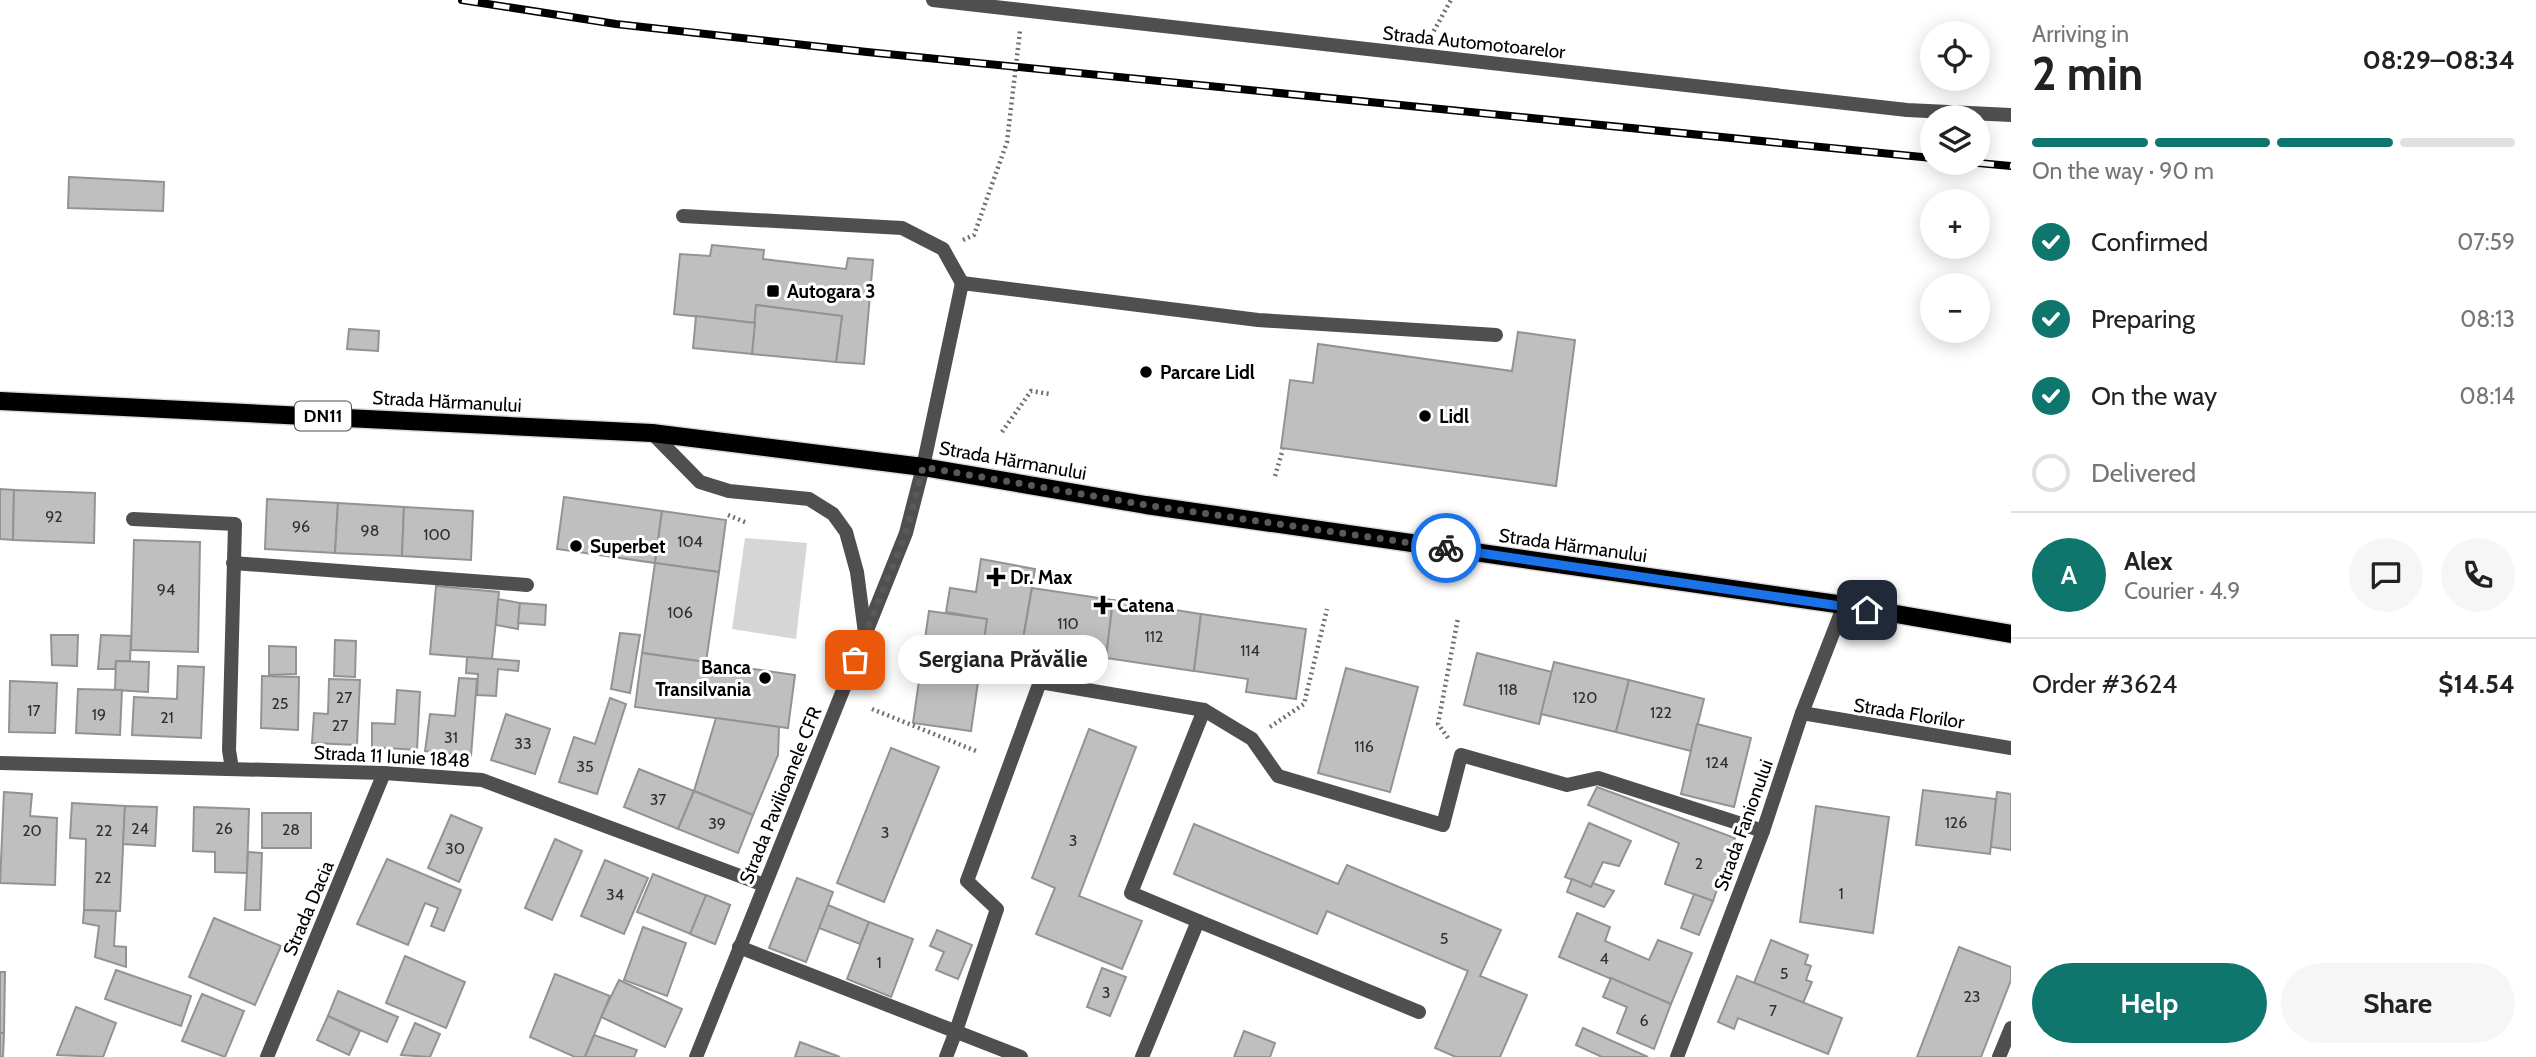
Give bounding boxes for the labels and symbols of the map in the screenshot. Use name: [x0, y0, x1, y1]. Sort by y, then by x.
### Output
street label: Strada Automotoarelor: [1381, 21, 1566, 64]
place label: Autogara 3: [787, 280, 876, 303]
marker: Autogara 3: [765, 283, 781, 299]
place label: Parcare Lidl: [1160, 361, 1255, 384]
marker: Parcare Lidl: [1138, 364, 1154, 380]
street label: Strada Hărmanului: [372, 386, 522, 417]
road number: DN11: [295, 402, 351, 430]
place label: Lidl: [1439, 405, 1469, 428]
marker: Lidl: [1417, 408, 1433, 424]
street label: Strada Hărmanului: [937, 436, 1088, 485]
house number: 92: [45, 507, 63, 526]
courier: [1411, 513, 1481, 583]
house number: 96: [292, 517, 310, 536]
house number: 98: [361, 521, 379, 540]
street label: Strada Hărmanului: [1497, 524, 1648, 567]
house number: 100: [423, 525, 451, 544]
house number: 104: [677, 532, 703, 551]
place label: Superbet: [590, 535, 666, 558]
marker: Superbet: [568, 538, 584, 554]
place label: Dr. Max: [1010, 566, 1073, 589]
marker: Dr. Max: [988, 569, 1004, 585]
house number: 94: [157, 580, 175, 599]
pin: [1837, 580, 1897, 640]
place label: Catena: [1117, 594, 1175, 617]
marker: Catena: [1095, 597, 1111, 613]
house number: 106: [667, 603, 693, 622]
house number: 110: [1057, 614, 1079, 633]
house number: 112: [1145, 627, 1163, 646]
pin: [825, 630, 885, 690]
callout: Sergiana Prăvălie: [897, 636, 1107, 684]
house number: 114: [1240, 641, 1260, 660]
place label: Banca Transilvania: [655, 656, 752, 701]
marker: Banca Transilvania: [757, 670, 773, 686]
house number: 118: [1498, 680, 1518, 699]
house number: 27: [336, 688, 352, 707]
house number: 120: [1573, 688, 1597, 707]
street label: Strada Florilor: [1852, 693, 1966, 734]
house number: 25: [271, 694, 289, 713]
house number: 17: [27, 701, 41, 720]
street label: Strada Pavilioanele CFR: [734, 703, 827, 887]
house number: 122: [1650, 703, 1672, 722]
house number: 19: [92, 705, 106, 724]
house number: 21: [160, 708, 174, 727]
house number: 27: [332, 716, 348, 735]
house number: 31: [444, 728, 458, 747]
house number: 33: [514, 734, 532, 753]
house number: 116: [1354, 737, 1374, 756]
street label: Strada 11 Iunie 1848: [313, 741, 471, 772]
house number: 124: [1706, 753, 1728, 772]
street label: Strada Fanionului: [1709, 756, 1778, 894]
house number: 35: [576, 757, 594, 776]
house number: 37: [650, 790, 666, 809]
house number: 126: [1945, 813, 1967, 832]
house number: 39: [708, 814, 726, 833]
house number: 24: [131, 819, 149, 838]
house number: 26: [215, 819, 233, 838]
house number: 28: [282, 820, 300, 839]
house number: 20: [22, 821, 42, 840]
house number: 22: [96, 821, 112, 840]
house number: 3: [881, 823, 889, 842]
house number: 3: [1069, 831, 1077, 850]
house number: 30: [445, 839, 465, 858]
house number: 2: [1695, 854, 1703, 873]
street label: Strada Dacia: [278, 857, 339, 959]
house number: 22: [95, 868, 111, 887]
house number: 1: [1838, 884, 1844, 903]
house number: 34: [606, 885, 624, 904]
house number: 5: [1440, 929, 1448, 948]
house number: 4: [1599, 949, 1609, 968]
house number: 1: [876, 953, 882, 972]
house number: 5: [1780, 964, 1788, 983]
house number: 3: [1102, 983, 1110, 1002]
house number: 23: [1963, 987, 1981, 1006]
house number: 7: [1769, 1001, 1777, 1020]
house number: 6: [1639, 1011, 1649, 1030]

